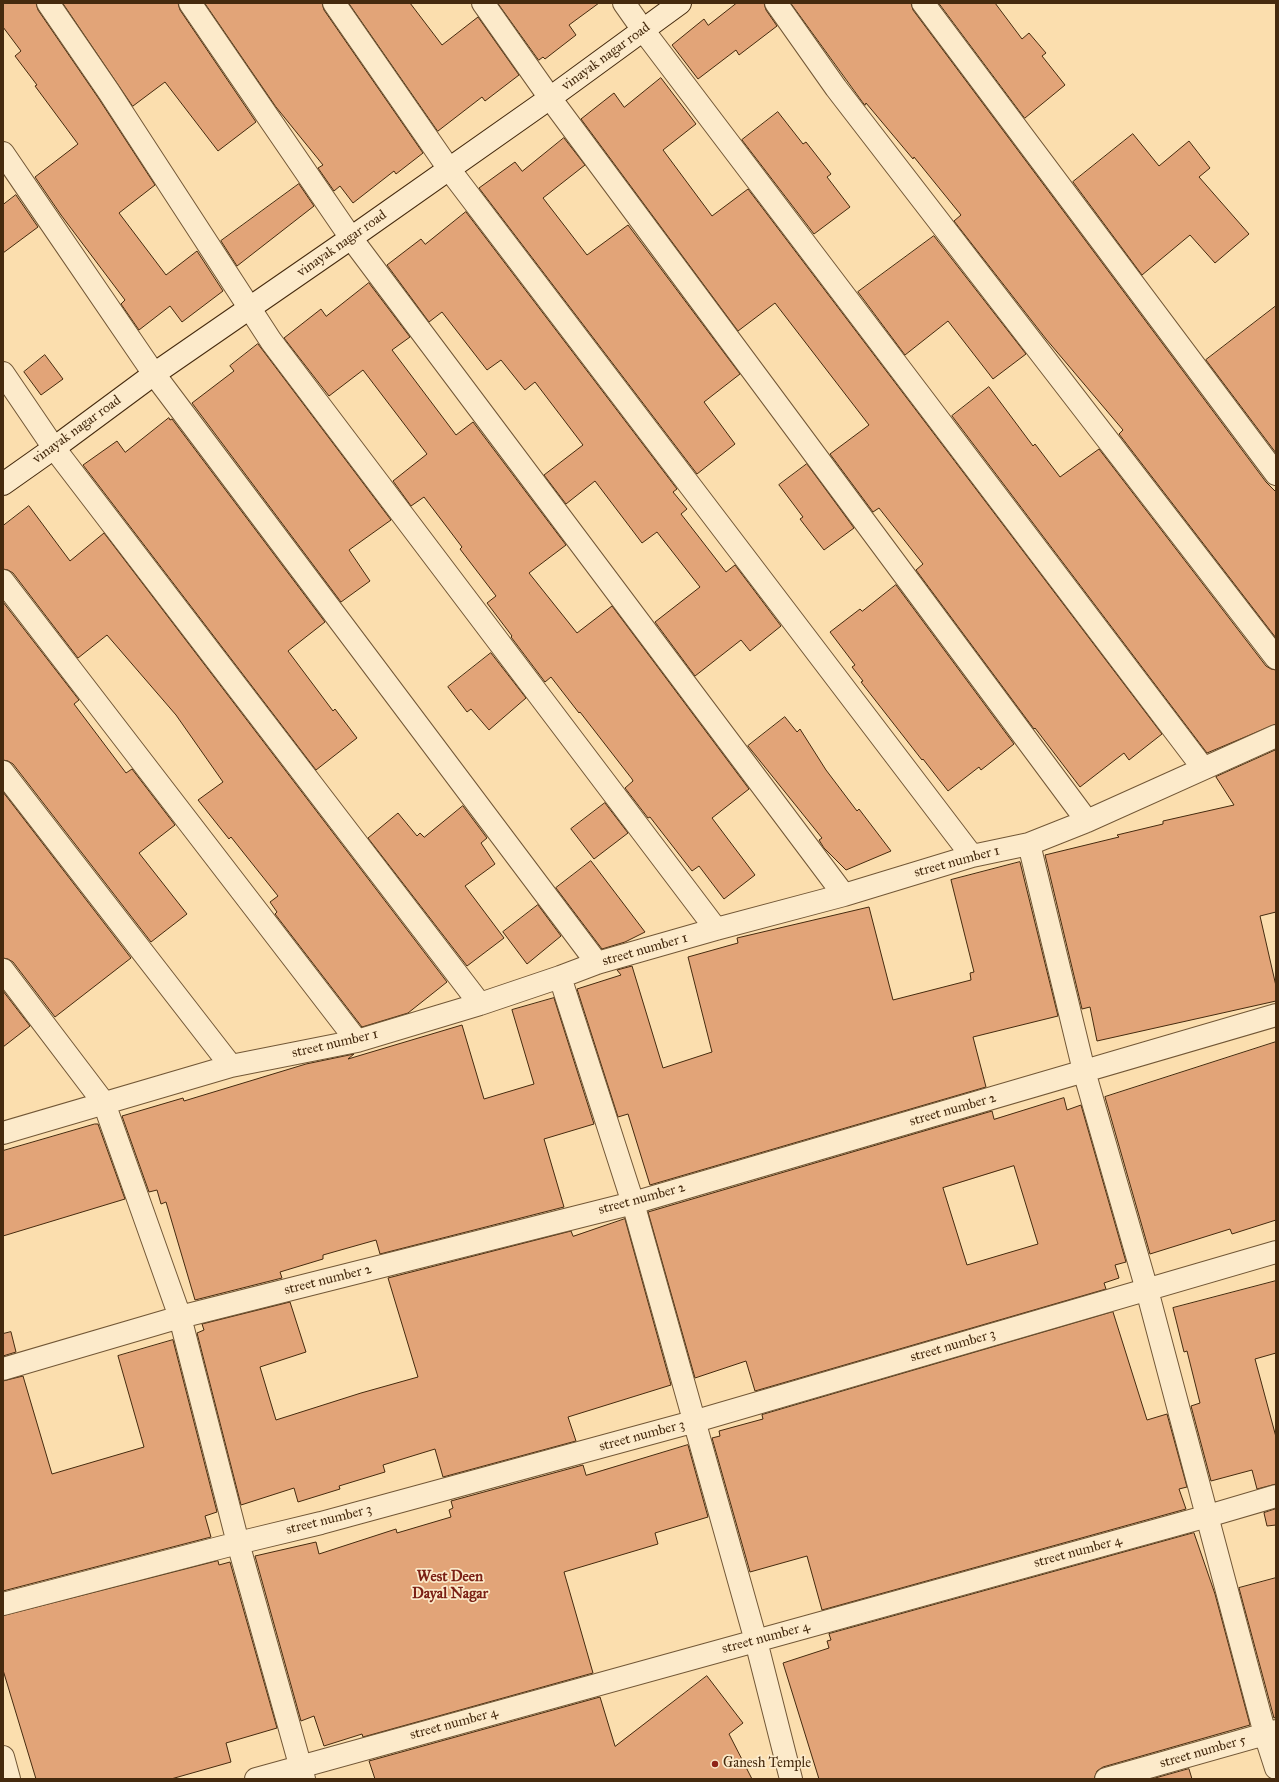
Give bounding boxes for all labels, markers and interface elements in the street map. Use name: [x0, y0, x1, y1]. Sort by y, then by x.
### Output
street label: vinayak nagar road: [558, 19, 654, 95]
street label: vinayak nagar road: [294, 207, 390, 281]
street label: vinayak nagar road: [29, 392, 125, 468]
street label: street number 1: [912, 843, 1002, 881]
street label: street number 1: [600, 930, 690, 970]
street label: street number 1: [290, 1026, 380, 1062]
street label: street number 2: [908, 1090, 998, 1130]
street label: street number 2: [597, 1179, 687, 1219]
street label: street number 2: [283, 1261, 373, 1299]
street label: street number 3: [908, 1326, 998, 1366]
street label: street number 3: [597, 1416, 687, 1456]
street label: street number 3: [284, 1501, 374, 1539]
street label: street number 4: [1032, 1532, 1124, 1572]
district label: West Deen Dayal Nagar: [412, 1568, 488, 1603]
street label: street number 4: [720, 1618, 812, 1658]
street label: street number 4: [408, 1704, 500, 1744]
street label: street number 5: [1158, 1732, 1248, 1772]
place label: Ganesh Temple: [723, 1756, 811, 1772]
marker: Ganesh Temple: [710, 1759, 720, 1769]

